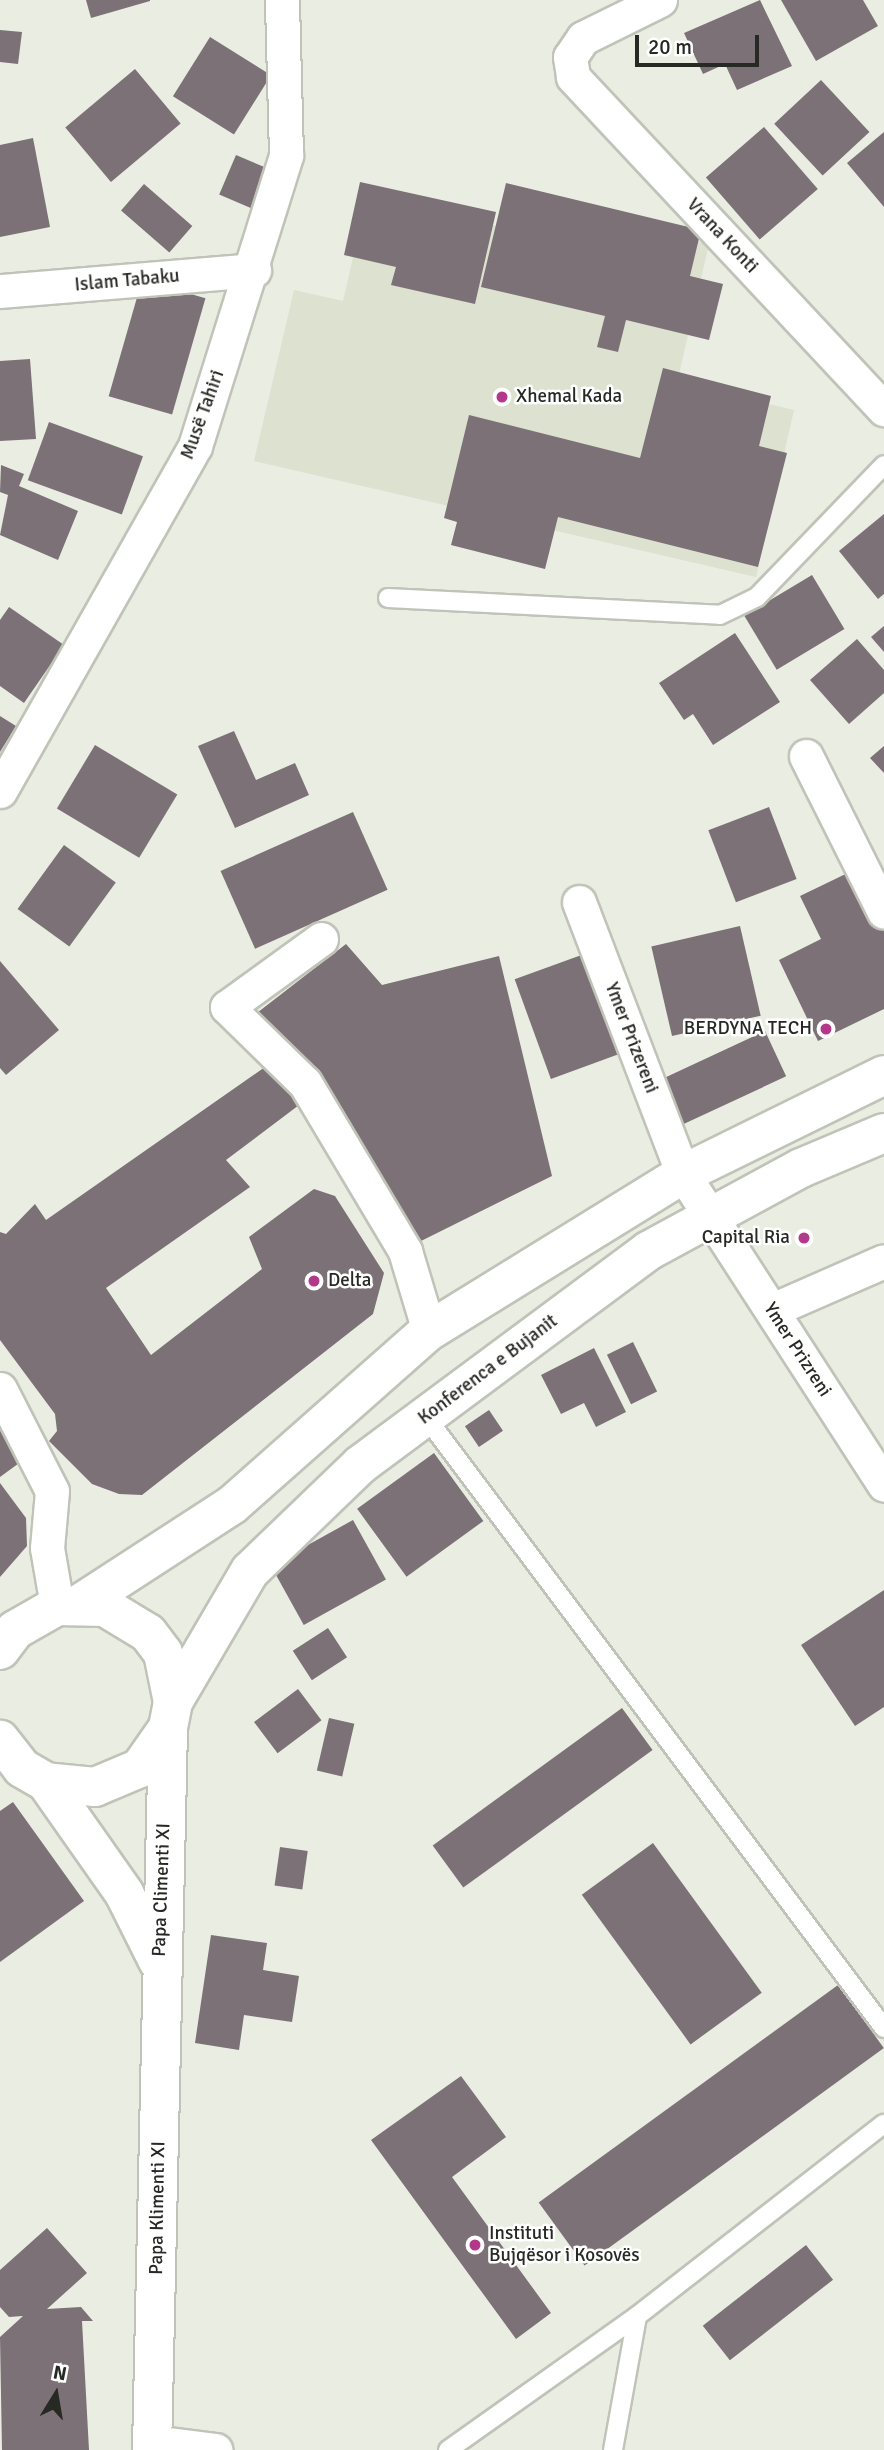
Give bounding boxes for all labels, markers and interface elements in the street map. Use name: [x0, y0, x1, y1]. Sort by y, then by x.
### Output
scale bar: [639, 21, 763, 65]
text: 20 m: [648, 34, 692, 60]
street label: Vrana Konti: [681, 194, 763, 278]
street label: Islam Tabaku: [74, 265, 180, 297]
street label: Musë Tahiri: [176, 367, 230, 463]
place label: Xhemal Kada: [516, 386, 622, 408]
marker: Xhemal Kada: [494, 389, 510, 405]
street label: Ymer Prizereni: [599, 979, 663, 1097]
place label: BERDYNA TECH: [684, 1018, 812, 1040]
marker: BERDYNA TECH: [818, 1021, 834, 1037]
place label: Capital Ria: [702, 1227, 790, 1249]
marker: Capital Ria: [796, 1230, 812, 1246]
place label: Delta: [328, 1270, 371, 1292]
marker: Delta: [306, 1273, 322, 1289]
street label: Ymer Prizreni: [758, 1299, 836, 1401]
street label: Konferenca e Bujanit: [414, 1310, 562, 1430]
street label: Papa Climenti XI: [148, 1823, 176, 1957]
street label: Papa Klimenti XI: [145, 2141, 171, 2275]
place label: Instituti Bujqësor i Kosovës: [489, 2223, 639, 2267]
marker: Instituti Bujqësor i Kosovës: [467, 2237, 483, 2253]
north arrow: [21, 2359, 91, 2429]
text: N: [51, 2360, 69, 2386]

